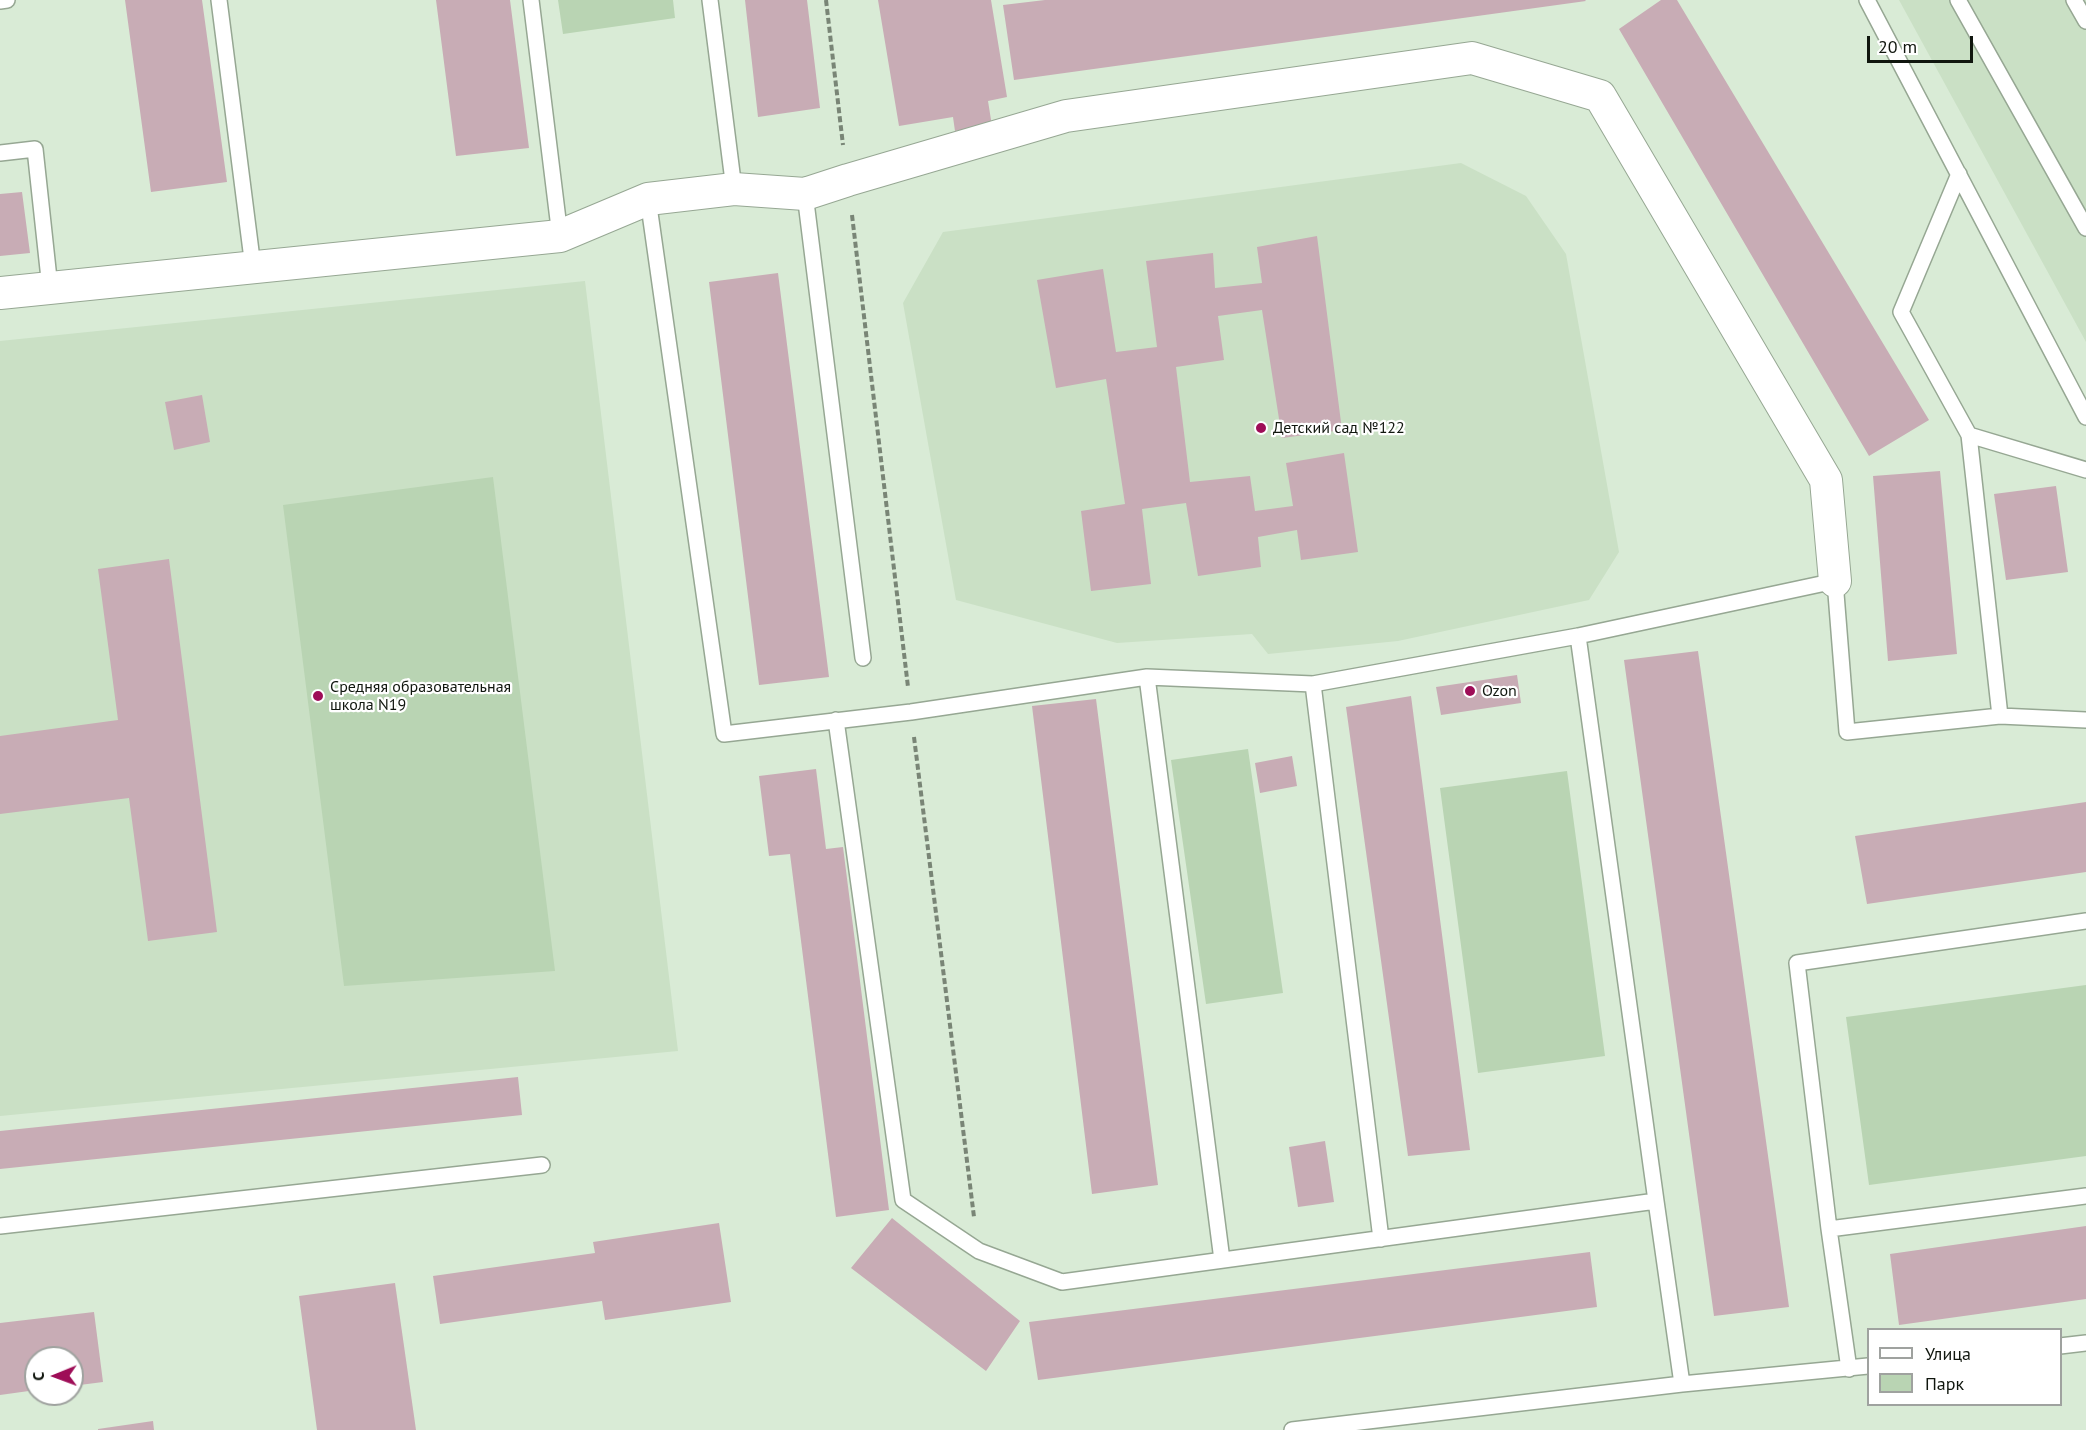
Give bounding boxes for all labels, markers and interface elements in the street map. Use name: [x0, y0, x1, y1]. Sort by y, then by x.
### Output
scale bar: [1870, 24, 1976, 62]
text: 20 m: [1878, 35, 1917, 58]
place label: Детский сад №122: [1273, 418, 1405, 438]
marker: Детский сад №122: [1254, 421, 1268, 435]
place label: Средняя образовательная школа N19: [330, 677, 511, 715]
place label: Ozon: [1482, 681, 1517, 701]
marker: Ozon: [1463, 684, 1477, 698]
marker: Средняя образовательная школа N19: [311, 689, 325, 703]
legend: [1867, 1328, 2062, 1406]
text: Улица: [1925, 1342, 1971, 1365]
north arrow: [24, 1346, 84, 1406]
text: С: [28, 1372, 48, 1381]
text: Парк: [1925, 1372, 1964, 1395]

